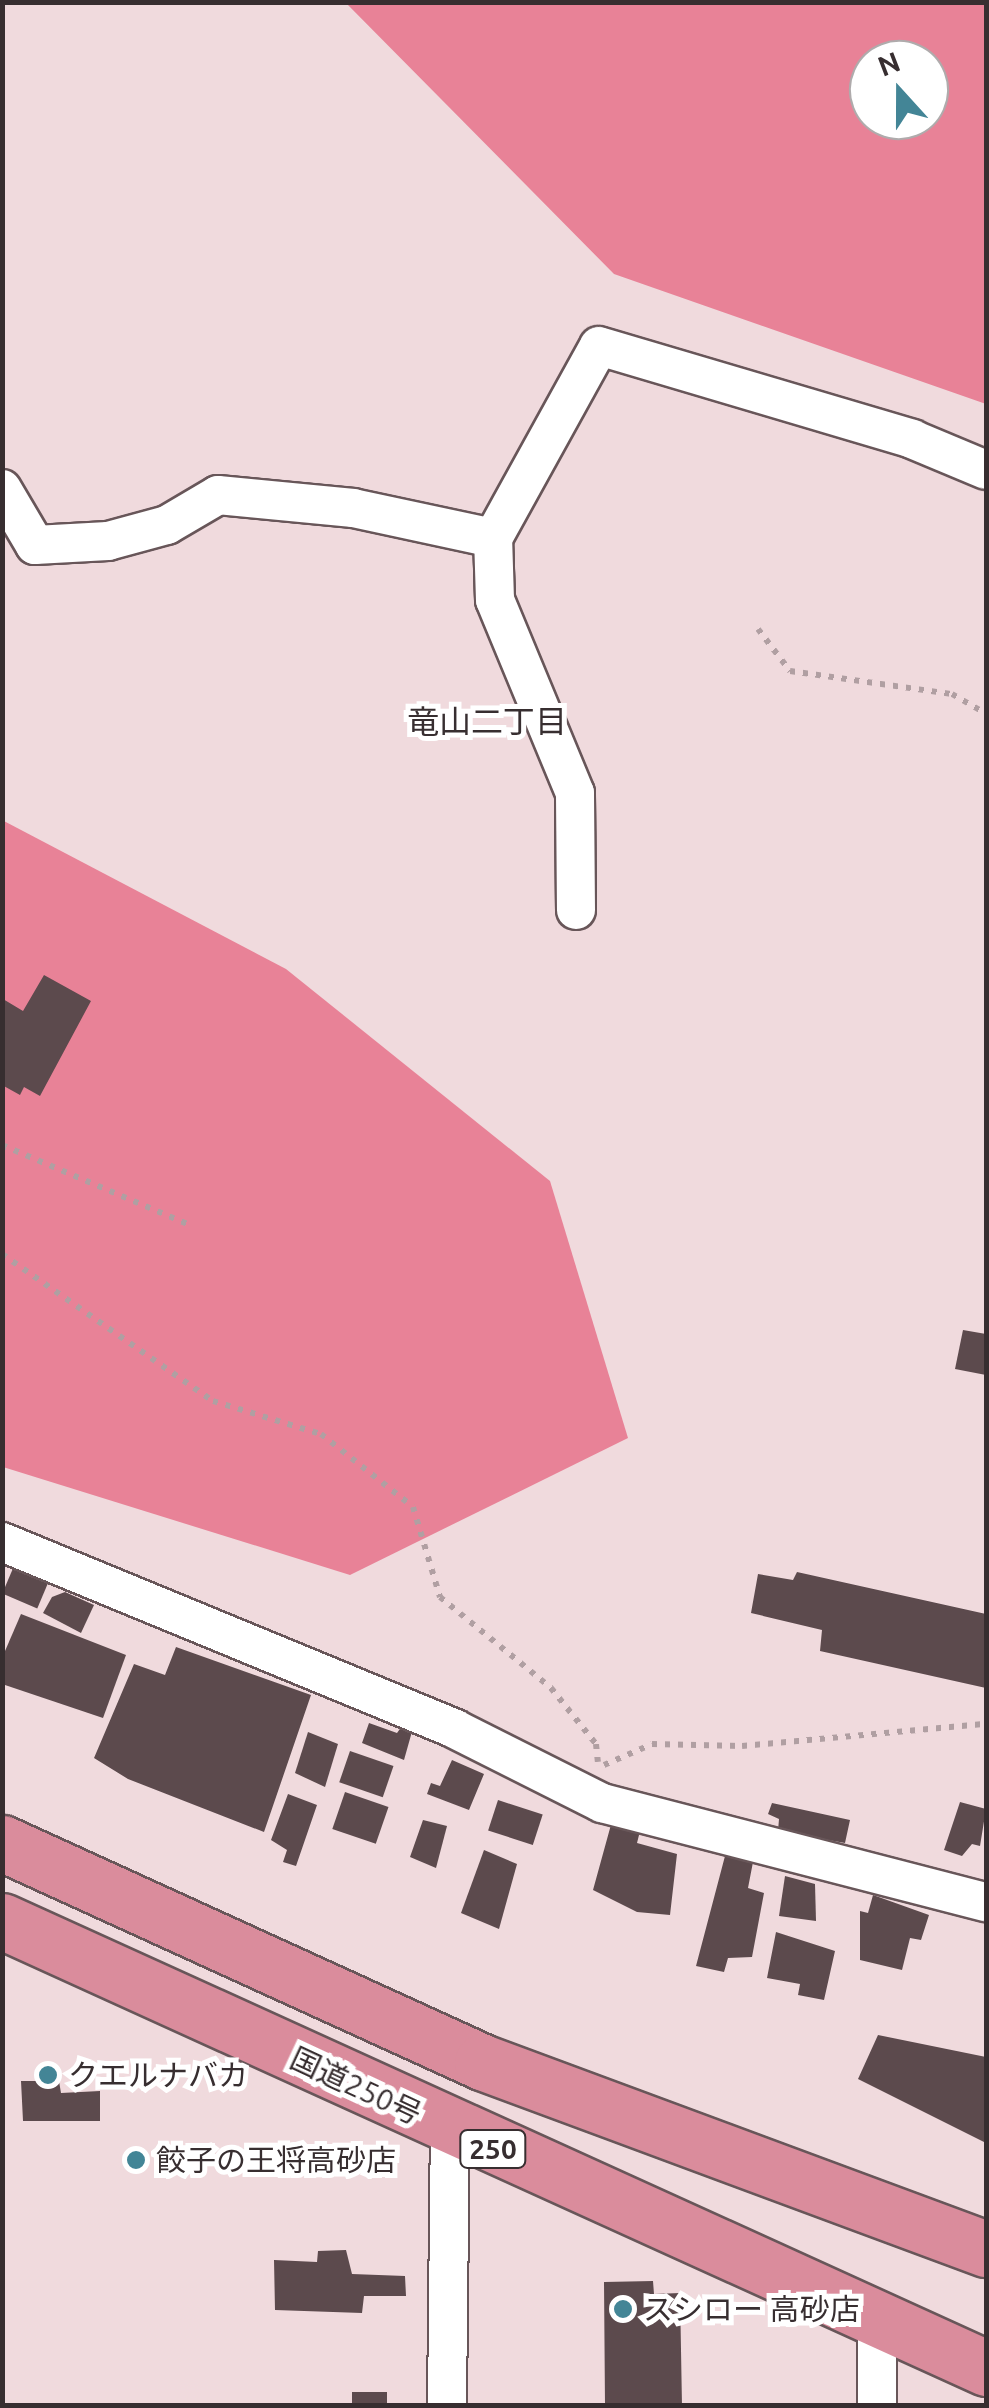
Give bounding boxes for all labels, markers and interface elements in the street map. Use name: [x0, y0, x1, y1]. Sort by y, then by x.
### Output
north arrow: [849, 40, 949, 140]
text: N: [873, 45, 904, 82]
district label: 竜山二丁目: [407, 702, 567, 740]
street label: 国道250号: [285, 2040, 427, 2132]
place label: クエルナバカ: [68, 2057, 248, 2093]
marker: クエルナバカ: [37, 2064, 59, 2086]
road number: 250: [458, 2126, 528, 2172]
place label: 餃子の王将高砂店: [156, 2142, 396, 2178]
marker: 餃子の王将高砂店: [125, 2149, 147, 2171]
place label: スシロー 高砂店: [643, 2291, 860, 2327]
marker: スシロー 高砂店: [612, 2298, 634, 2320]

